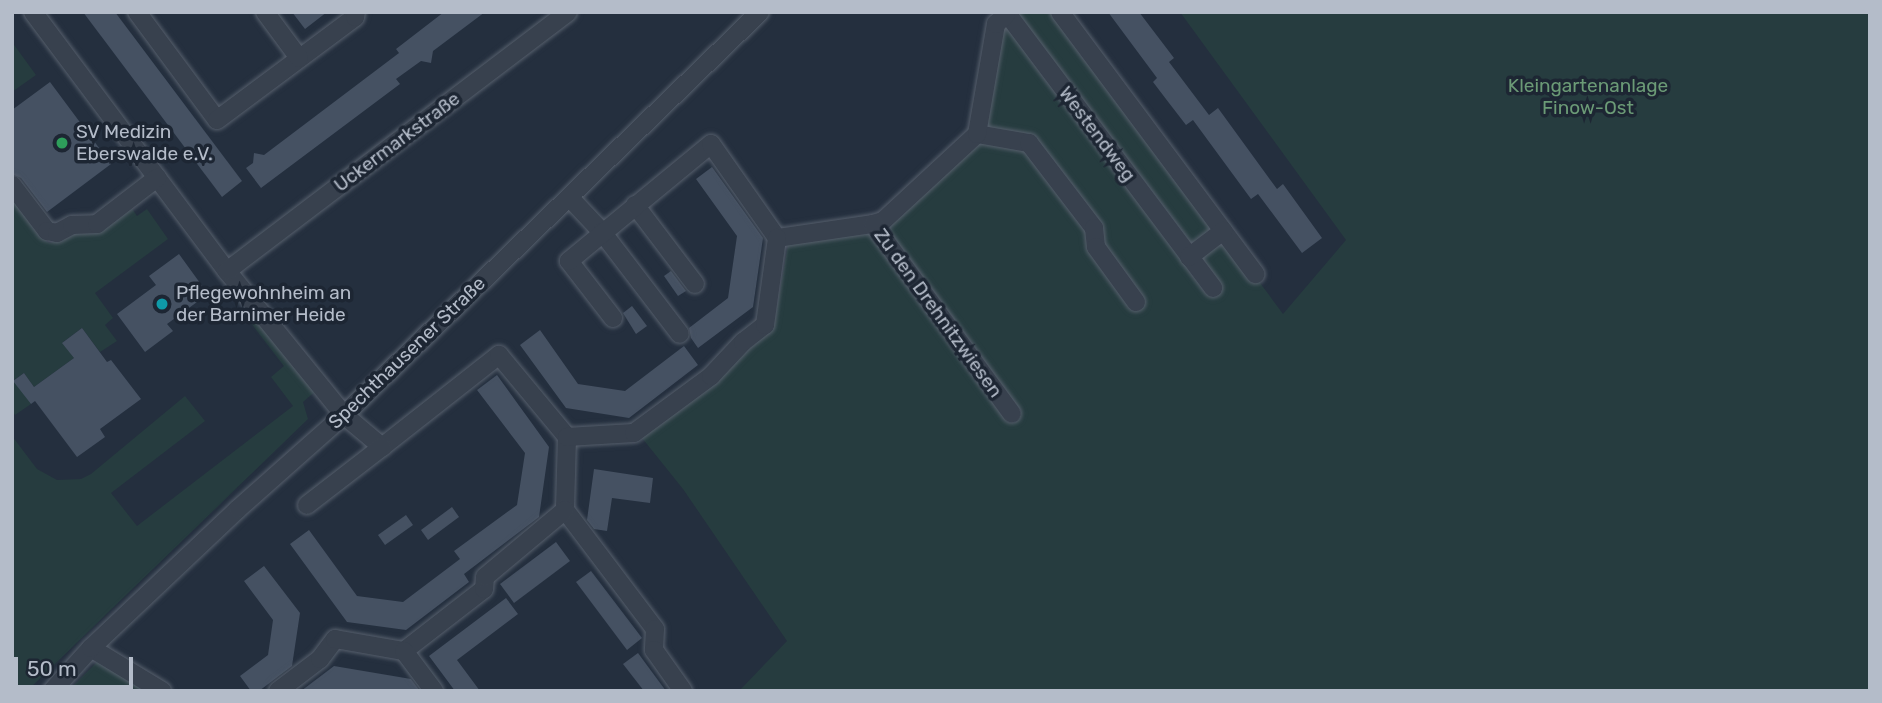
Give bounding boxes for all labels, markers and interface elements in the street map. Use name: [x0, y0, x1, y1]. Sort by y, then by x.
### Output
park label: Kleingartenanlage Finow-Ost: [1508, 75, 1668, 119]
street label: Westendweg: [1054, 82, 1140, 186]
street label: Uckermarkstraße: [330, 87, 464, 197]
place label: SV Medizin Eberswalde e.V.: [76, 121, 213, 165]
marker: SV Medizin Eberswalde e.V.: [54, 135, 70, 151]
street label: Zu den Drehnitzwiesen: [869, 224, 1007, 402]
street label: Spechthausener Straße: [324, 272, 490, 434]
place label: Pflegewohnheim an der Barnimer Heide: [176, 282, 351, 326]
marker: Pflegewohnheim an der Barnimer Heide: [154, 296, 170, 312]
scale bar: [18, 644, 136, 688]
text: 50 m: [27, 656, 77, 681]

